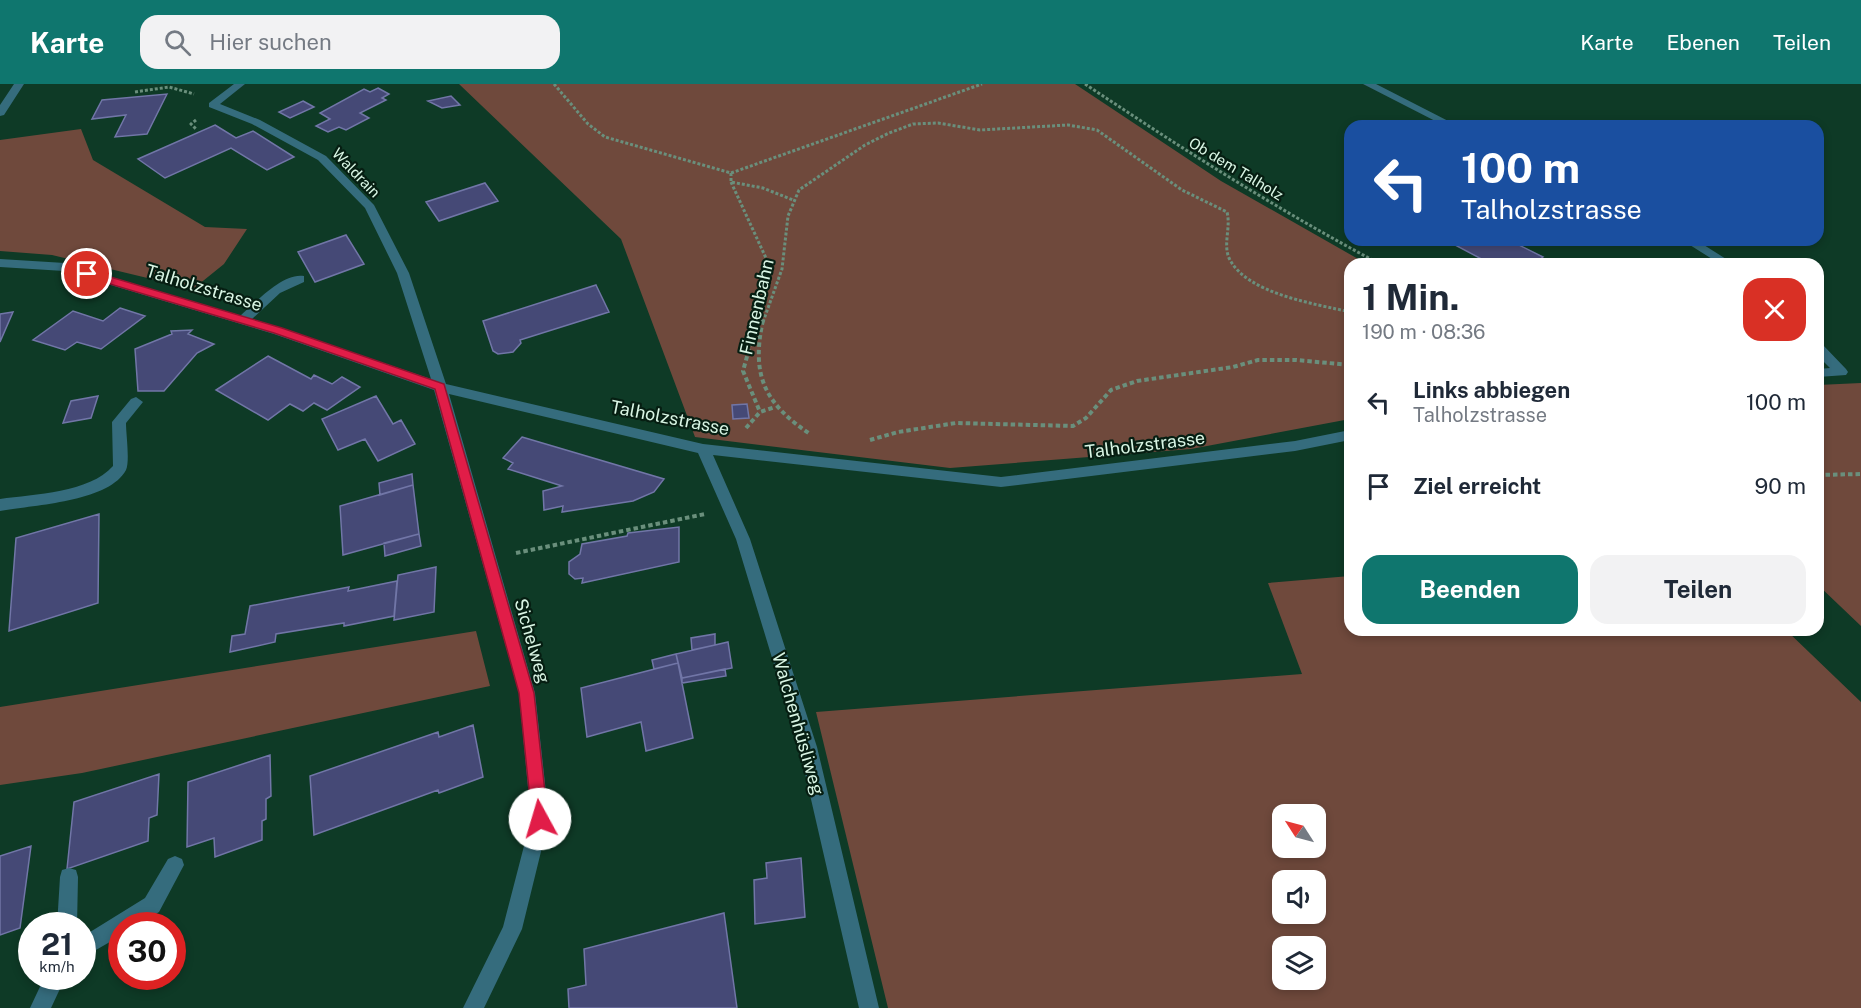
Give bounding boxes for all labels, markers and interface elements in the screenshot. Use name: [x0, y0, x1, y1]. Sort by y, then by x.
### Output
search box: [140, 15, 560, 69]
text: Karte: [30, 26, 104, 59]
icon: search: [161, 26, 194, 59]
text: Hier suchen: [209, 29, 332, 55]
text: Karte: [1580, 30, 1634, 55]
text: Ebenen: [1667, 30, 1740, 55]
text: Teilen: [1773, 30, 1831, 55]
street label: Ob dem Talholz: [1186, 134, 1287, 203]
text: 100 m: [1461, 143, 1580, 192]
icon: left: [1362, 144, 1440, 222]
street label: Waldrain: [329, 145, 384, 201]
text: Talholzstrasse: [1461, 193, 1642, 225]
pin: [61, 248, 112, 299]
icon: arrive: [70, 257, 103, 290]
street label: Finnenbahn: [735, 257, 778, 357]
street label: Talholzstrasse: [143, 260, 265, 315]
text: 1 Min.: [1362, 276, 1459, 318]
button: close: [1743, 278, 1806, 341]
text: 190 m · 08:36: [1362, 320, 1486, 344]
text: Links abbiegen: [1413, 377, 1570, 403]
icon: left: [1362, 386, 1395, 419]
text: 100 m: [1746, 389, 1806, 415]
street label: Talholzstrasse: [609, 396, 731, 439]
text: Talholzstrasse: [1413, 403, 1547, 427]
street label: Talholzstrasse: [1084, 427, 1206, 462]
icon: arrive: [1362, 470, 1395, 503]
text: Ziel erreicht: [1413, 473, 1541, 499]
text: 90 m: [1755, 473, 1806, 499]
button: Beenden: [1362, 555, 1578, 624]
button: Teilen: [1590, 555, 1806, 624]
street label: Sichelweg: [510, 596, 555, 686]
street label: Walchenhüsliweg: [768, 650, 829, 797]
position arrow: [508, 787, 572, 851]
north arrow: [1272, 804, 1326, 858]
map controls: [1272, 804, 1326, 990]
button: sound: [1272, 870, 1326, 924]
speed limit sign: 30: [108, 912, 186, 990]
text: 21: [41, 926, 73, 962]
button: layers: [1272, 936, 1326, 990]
text: km/h: [39, 958, 75, 975]

